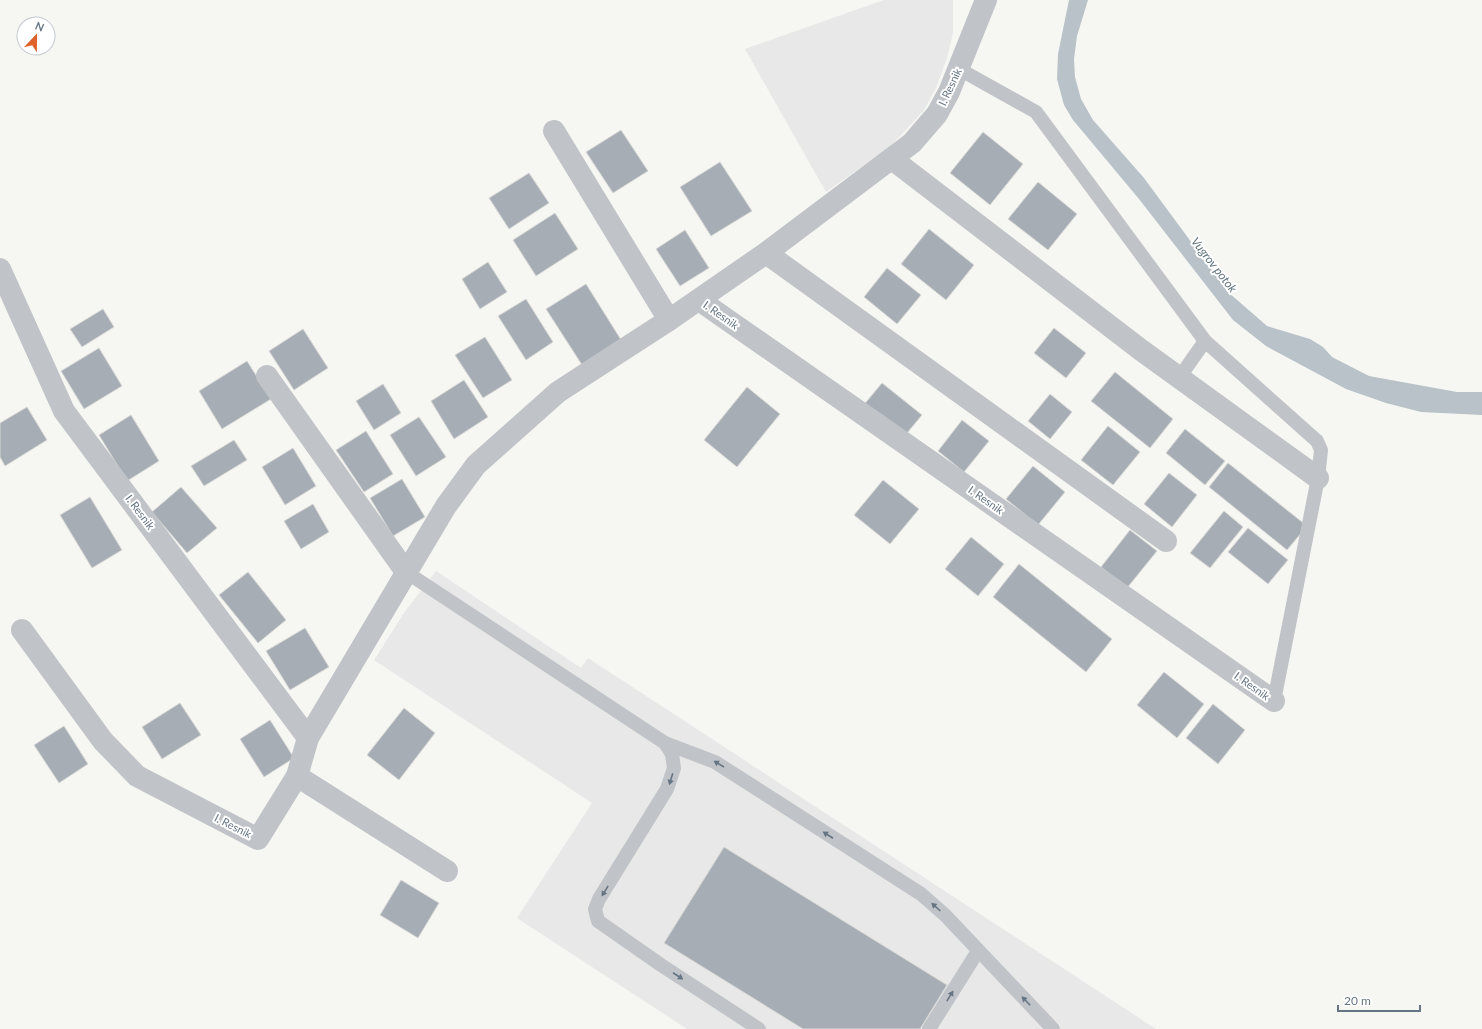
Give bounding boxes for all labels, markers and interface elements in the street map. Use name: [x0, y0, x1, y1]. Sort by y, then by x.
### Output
north arrow: [16, 16, 56, 56]
text: N: [34, 19, 46, 34]
street label: I. Resnik: [935, 66, 964, 108]
water label: Vugrov potok: [1188, 234, 1241, 296]
street label: I. Resnik: [701, 298, 742, 332]
street label: I. Resnik: [966, 483, 1007, 517]
street label: I. Resnik: [123, 492, 158, 532]
street label: I. Resnik: [1232, 669, 1273, 703]
one-way arrow: [713, 761, 725, 768]
one-way arrow: [668, 773, 674, 785]
street label: I. Resnik: [212, 811, 254, 841]
one-way arrow: [822, 831, 834, 838]
one-way arrow: [601, 885, 608, 897]
one-way arrow: [930, 903, 941, 912]
one-way arrow: [673, 972, 683, 980]
scale bar: [1338, 987, 1420, 1013]
one-way arrow: [946, 991, 954, 1001]
text: 20 m: [1344, 993, 1371, 1008]
one-way arrow: [1021, 996, 1031, 1006]

